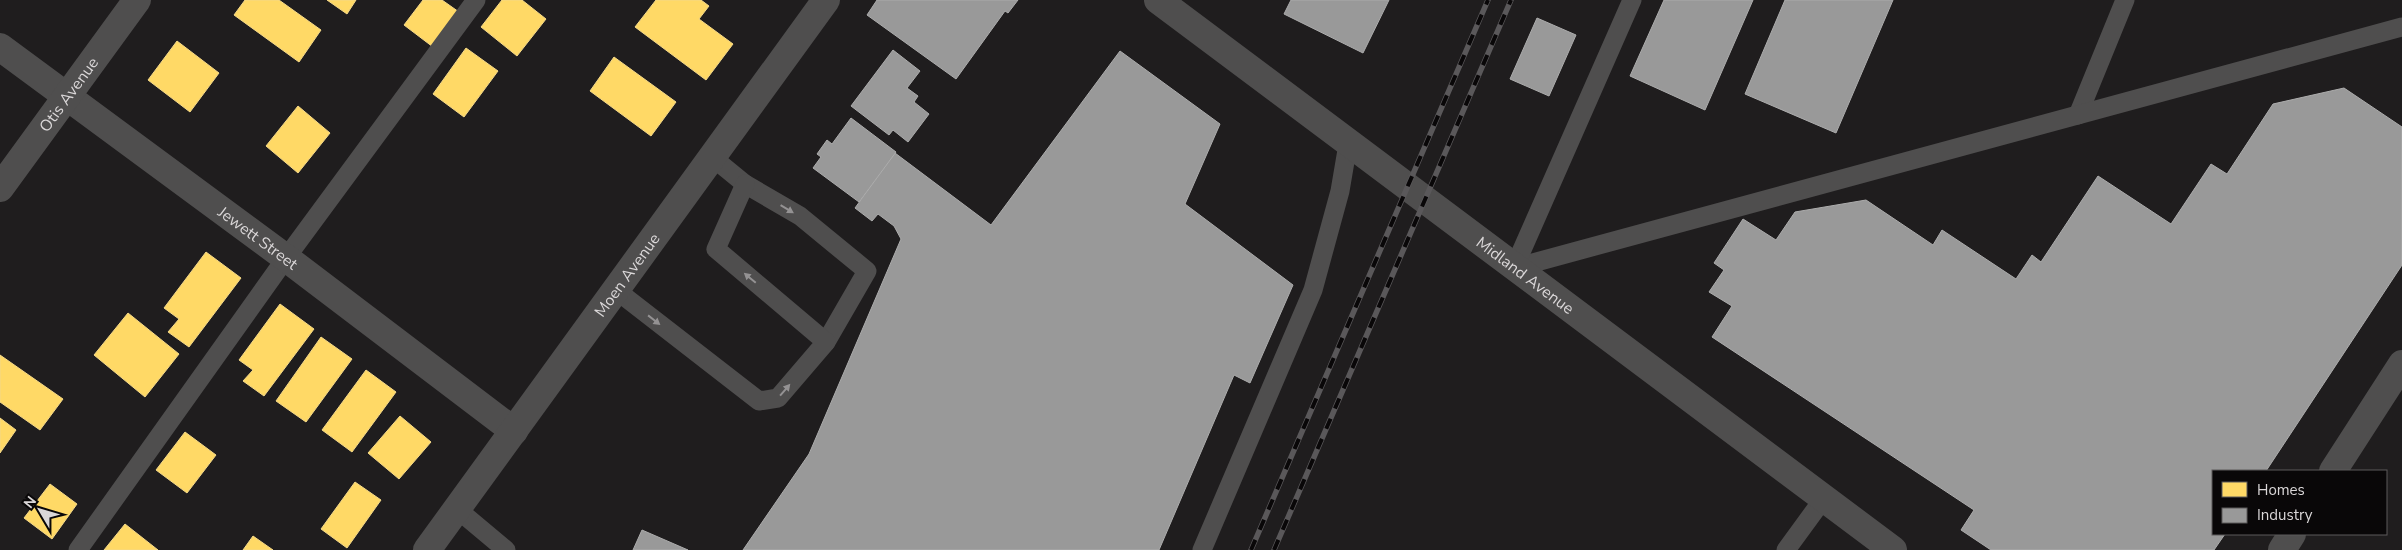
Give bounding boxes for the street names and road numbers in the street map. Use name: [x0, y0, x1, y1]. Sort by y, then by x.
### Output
street label: Otis Avenue: [34, 53, 104, 137]
street label: Jewett Street: [212, 201, 303, 275]
street label: Moen Avenue: [590, 229, 665, 322]
street label: Midland Avenue: [1471, 232, 1578, 320]

